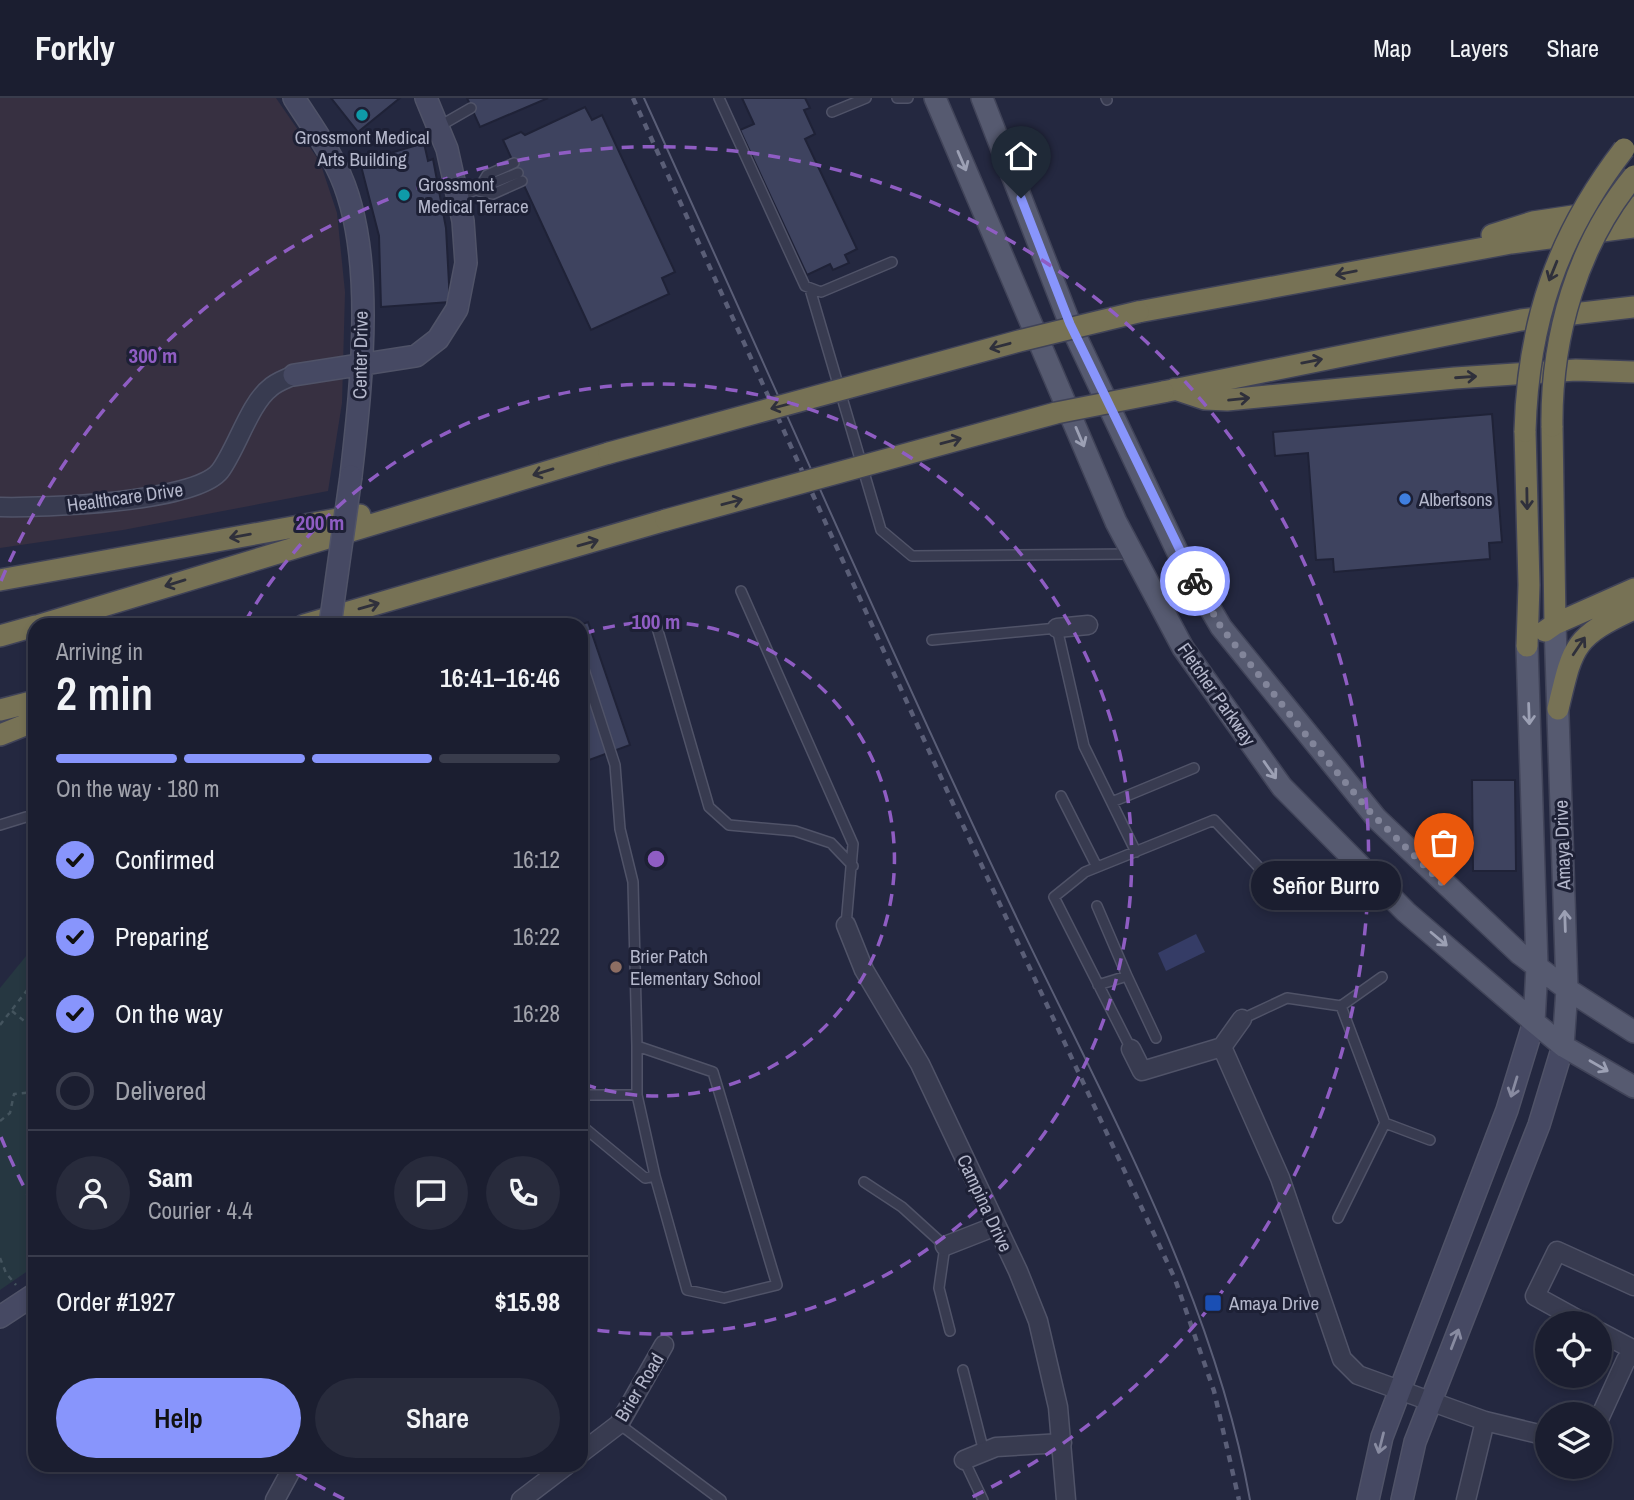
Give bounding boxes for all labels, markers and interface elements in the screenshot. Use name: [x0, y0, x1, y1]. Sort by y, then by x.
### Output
text: Forkly: [35, 26, 115, 70]
text: Map: [1373, 32, 1411, 64]
text: Layers: [1449, 32, 1508, 64]
text: Share: [1546, 32, 1599, 64]
marker: Grossmont Medical Arts Building: [354, 107, 370, 123]
place label: Grossmont Medical Arts Building: [294, 124, 430, 172]
pin: [991, 126, 1051, 198]
icon: home: [1002, 137, 1040, 175]
one-way arrow: [956, 149, 969, 171]
place label: Grossmont Medical Terrace: [418, 171, 529, 219]
marker: Grossmont Medical Terrace: [396, 187, 412, 203]
one-way arrow: [1546, 260, 1559, 282]
one-way arrow: [1335, 267, 1358, 280]
street label: Center Drive: [346, 311, 374, 399]
one-way arrow: [989, 340, 1012, 353]
text: 300 m: [129, 341, 177, 370]
one-way arrow: [1300, 354, 1323, 368]
one-way arrow: [1454, 370, 1476, 383]
one-way arrow: [1227, 392, 1250, 405]
one-way arrow: [770, 400, 792, 413]
one-way arrow: [1075, 426, 1088, 448]
one-way arrow: [940, 434, 962, 447]
one-way arrow: [532, 467, 554, 480]
street label: Healthcare Drive: [65, 476, 185, 518]
place label: Albertsons: [1418, 486, 1493, 512]
one-way arrow: [1520, 487, 1533, 510]
marker: Albertsons: [1397, 491, 1413, 507]
one-way arrow: [720, 495, 743, 508]
text: 200 m: [296, 508, 344, 537]
one-way arrow: [229, 530, 252, 543]
one-way arrow: [577, 535, 599, 548]
courier: [1160, 546, 1230, 616]
icon: bike: [1176, 562, 1214, 600]
one-way arrow: [165, 578, 187, 591]
one-way arrow: [358, 598, 380, 611]
text: 100 m: [632, 607, 680, 636]
text: Arriving in: [56, 636, 143, 667]
street label: Fletcher Parkway: [1172, 637, 1262, 751]
one-way arrow: [1572, 637, 1587, 656]
text: 16:41–16:46: [440, 660, 560, 695]
text: 2 min: [56, 662, 153, 724]
one-way arrow: [1523, 702, 1536, 725]
one-way arrow: [1263, 760, 1277, 780]
text: On the way · 180 m: [56, 773, 220, 804]
street label: Amaya Drive: [1547, 800, 1577, 891]
pin: [1414, 813, 1474, 885]
icon: bag: [1425, 824, 1463, 862]
icon: check: [56, 841, 94, 879]
text: Confirmed: [115, 842, 215, 877]
text: 16:12: [513, 844, 560, 875]
centre of rings: [644, 847, 668, 871]
callout: Señor Burro: [1252, 860, 1402, 910]
text: Señor Burro: [1272, 870, 1380, 901]
one-way arrow: [1558, 909, 1571, 932]
icon: check: [56, 918, 94, 956]
text: Preparing: [115, 919, 209, 954]
text: 16:22: [513, 921, 560, 952]
one-way arrow: [1429, 932, 1447, 947]
place label: Brier Patch Elementary School: [630, 943, 761, 991]
marker: Brier Patch Elementary School: [608, 959, 624, 975]
icon: check: [56, 995, 94, 1033]
text: On the way: [115, 996, 223, 1031]
text: 16:28: [513, 998, 560, 1029]
one-way arrow: [1588, 1059, 1608, 1073]
text: Delivered: [115, 1073, 206, 1108]
one-way arrow: [1507, 1076, 1520, 1098]
street label: Campina Drive: [951, 1150, 1019, 1256]
button: person: [56, 1156, 130, 1230]
button: chat: [394, 1156, 468, 1230]
button: phone: [486, 1156, 560, 1230]
text: Sam: [148, 1160, 193, 1195]
text: Courier · 4.4: [148, 1195, 253, 1226]
text: Order #1927: [56, 1284, 176, 1319]
text: $15.98: [495, 1284, 560, 1319]
place label: Amaya Drive: [1228, 1290, 1319, 1316]
marker: Amaya Drive: [1203, 1293, 1223, 1313]
map controls: [1535, 1311, 1612, 1479]
button: locate: [1535, 1311, 1612, 1388]
one-way arrow: [1450, 1328, 1463, 1350]
street label: Brier Road: [608, 1348, 670, 1426]
button: Help: [56, 1378, 301, 1458]
button: Share: [315, 1378, 560, 1458]
button: layers: [1535, 1402, 1612, 1479]
one-way arrow: [1374, 1431, 1387, 1454]

